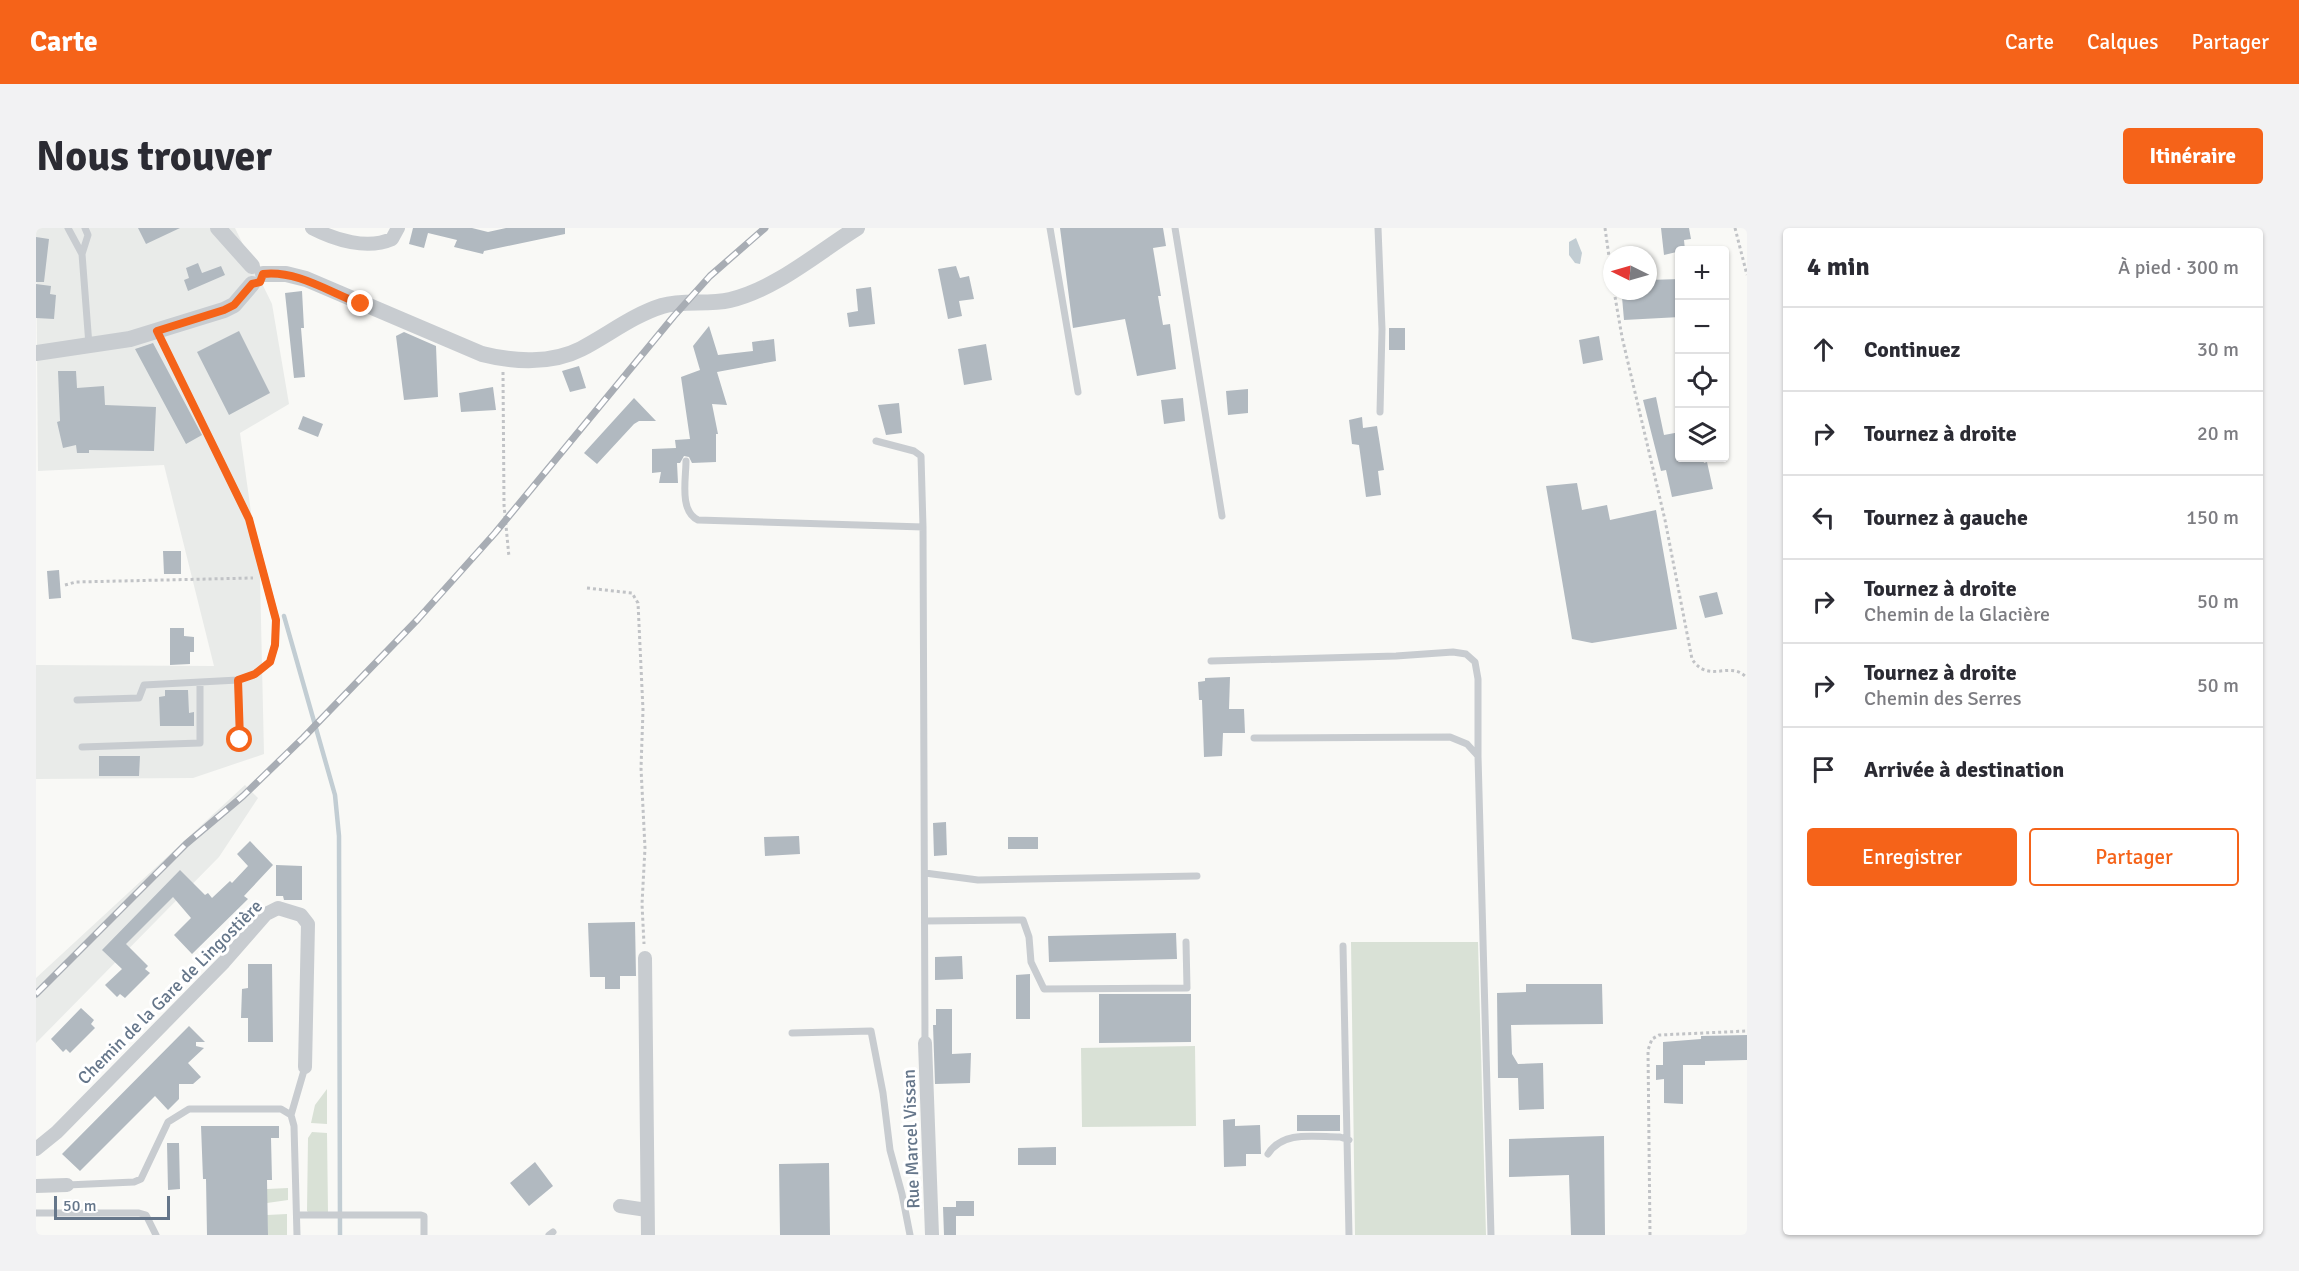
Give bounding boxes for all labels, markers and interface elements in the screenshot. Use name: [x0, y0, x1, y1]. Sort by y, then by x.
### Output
text: Carte: [30, 25, 98, 59]
text: Carte: [2005, 29, 2054, 55]
text: Calques: [2087, 29, 2158, 55]
text: Partager: [2191, 29, 2269, 55]
button: Itinéraire: [2123, 128, 2263, 184]
text: Nous trouver: [36, 131, 272, 182]
north arrow: [1603, 246, 1657, 300]
map controls: [1675, 246, 1729, 462]
button: +: [1675, 246, 1729, 300]
text: 4 min: [1807, 251, 1870, 283]
text: À pied · 300 m: [2118, 255, 2239, 280]
route end: [347, 290, 373, 316]
button: −: [1675, 300, 1729, 354]
icon: ahead: [1807, 333, 1840, 366]
text: Continuez: [1864, 336, 1960, 363]
text: 30 m: [2197, 337, 2239, 362]
button: locate: [1675, 354, 1729, 408]
button: layers: [1675, 408, 1729, 462]
icon: right: [1807, 417, 1840, 450]
text: Tournez à droite: [1864, 420, 2017, 447]
text: 20 m: [2197, 421, 2239, 446]
icon: left: [1807, 501, 1840, 534]
text: Tournez à gauche: [1864, 504, 2028, 531]
text: 150 m: [2186, 505, 2239, 530]
text: Tournez à droite: [1864, 575, 2017, 602]
icon: right: [1807, 585, 1840, 618]
text: 50 m: [2197, 589, 2239, 614]
text: Chemin de la Glacière: [1864, 602, 2050, 627]
text: Tournez à droite: [1864, 659, 2017, 686]
icon: right: [1807, 669, 1840, 702]
text: 50 m: [2197, 673, 2239, 698]
text: Chemin des Serres: [1864, 686, 2022, 711]
route start: [226, 726, 252, 752]
icon: arrive: [1807, 753, 1840, 786]
text: Arrivée à destination: [1864, 756, 2064, 783]
button: Enregistrer: [1807, 828, 2017, 886]
button: Partager: [2029, 828, 2239, 886]
street label: Chemin de la Gare de Lingostière: [73, 895, 267, 1089]
street label: Rue Marcel Vissan: [898, 1069, 924, 1209]
scale bar: [54, 1193, 170, 1220]
text: 50 m: [63, 1196, 97, 1216]

